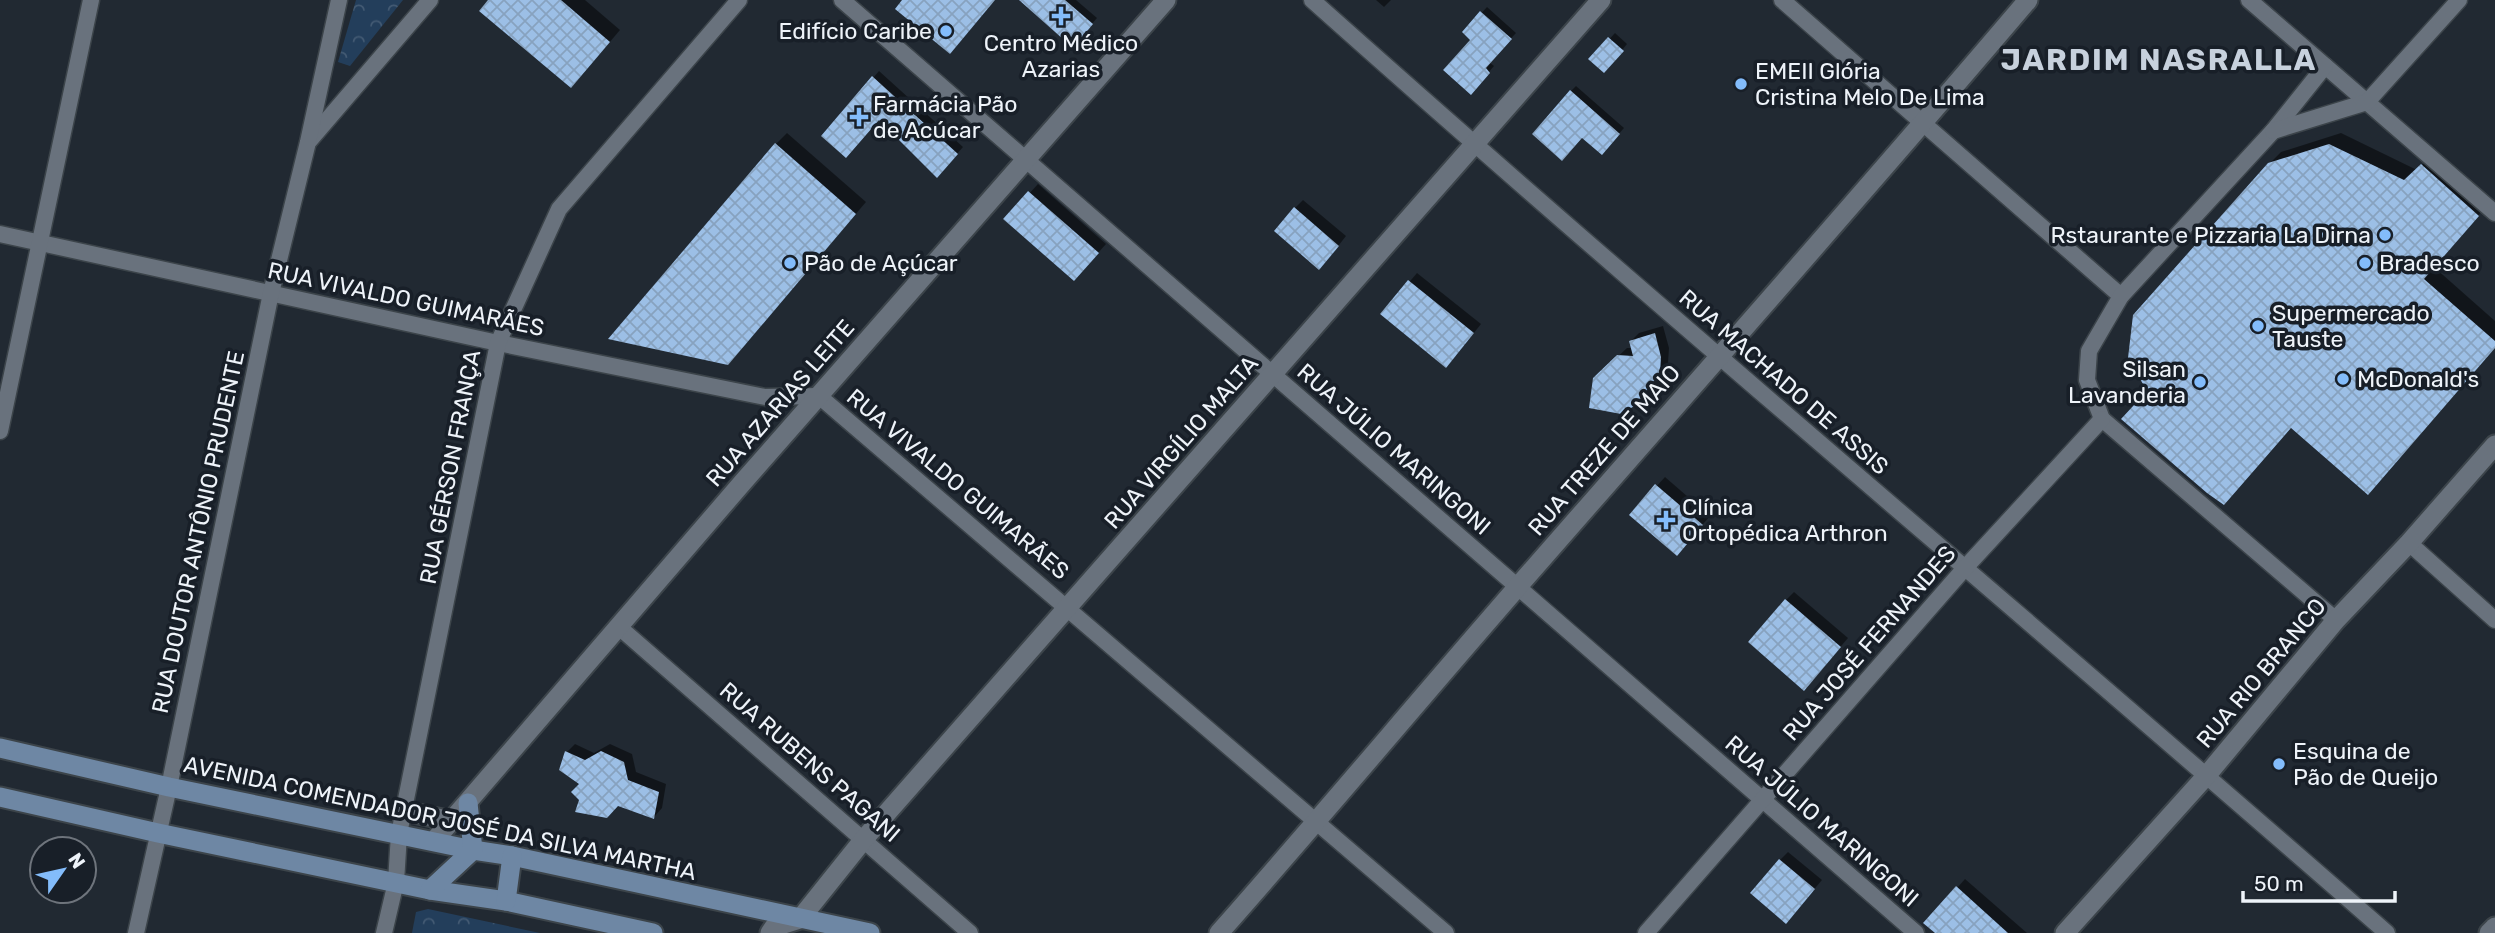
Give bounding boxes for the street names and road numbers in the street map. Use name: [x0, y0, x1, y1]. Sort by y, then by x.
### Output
street label: RUA VIVALDO GUIMARÃES: [265, 256, 547, 342]
street label: RUA MACHADO DE ASSIS: [1674, 283, 1894, 481]
street label: RUA AZARIAS LEITE: [700, 314, 860, 492]
street label: RUA DOUTOR ANTÔNIO PRUDENTE: [146, 348, 250, 716]
street label: RUA GÉRSON FRANÇA: [414, 348, 486, 586]
street label: RUA VIRGÍLIO MALTA: [1098, 350, 1264, 534]
street label: RUA JÚLIO MARINGONI: [1292, 357, 1496, 541]
street label: RUA TREZE DE MAIO: [1522, 359, 1686, 541]
street label: RUA VIVALDO GUIMARÃES: [841, 383, 1075, 585]
street label: RUA JOSÉ FERNANDES: [1777, 540, 1961, 746]
street label: RUA RIO BRANCO: [2190, 593, 2332, 753]
street label: RUA RUBENS PAGANI: [714, 676, 906, 848]
street label: RUA JÚLIO MARINGONI: [1720, 729, 1924, 913]
street label: AVENIDA COMENDADOR JOSÉ DA SILVA MARTHA: [181, 750, 699, 886]

